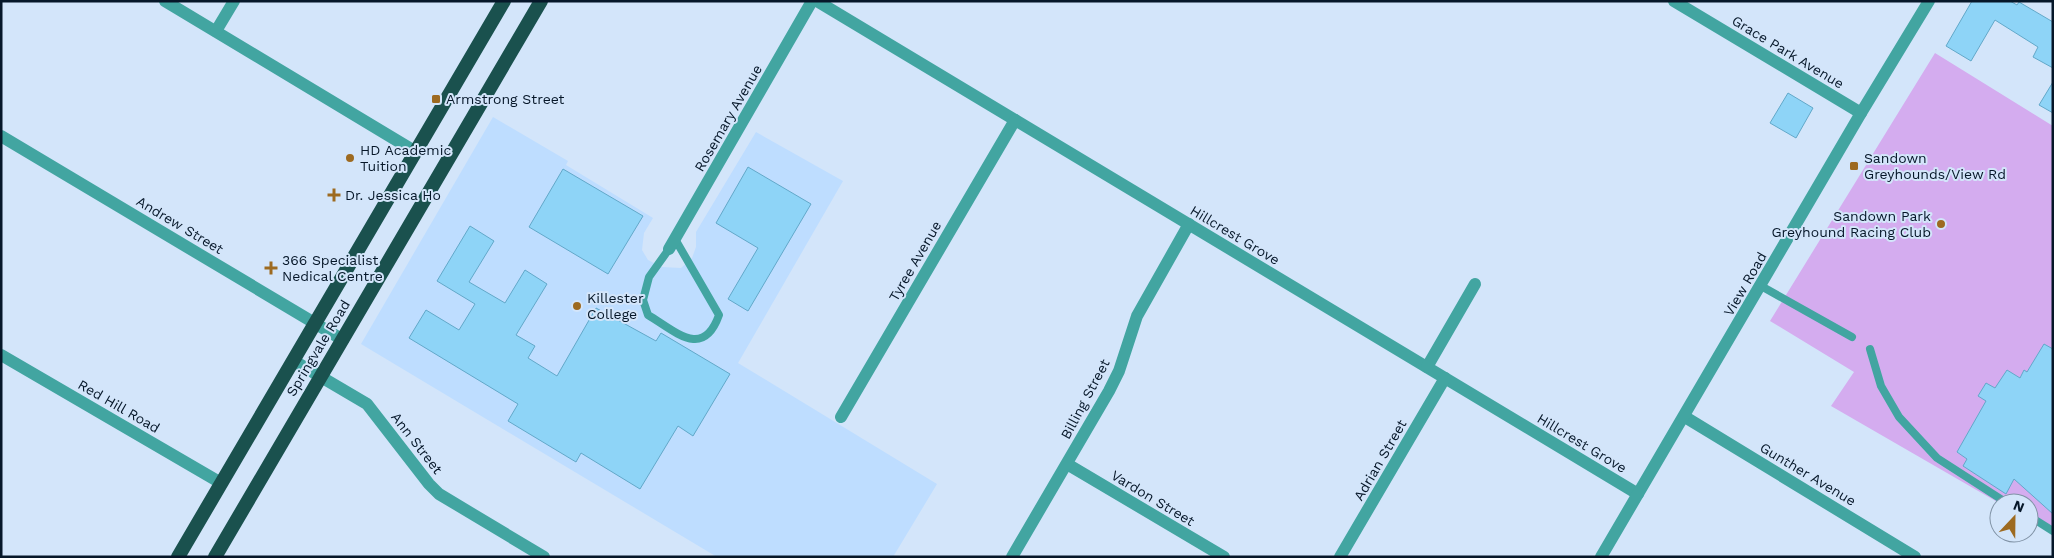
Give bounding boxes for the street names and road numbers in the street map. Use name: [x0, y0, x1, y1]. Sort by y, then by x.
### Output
street label: Grace Park Avenue: [1729, 12, 1847, 92]
street label: Rosemary Avenue: [691, 62, 765, 174]
street label: Andrew Street: [134, 193, 226, 257]
street label: Hillcrest Grove: [1187, 202, 1283, 268]
street label: Tyree Avenue: [886, 218, 944, 304]
street label: View Road: [1720, 249, 1770, 319]
street label: Springvale Road: [283, 297, 353, 399]
street label: Billing Street: [1057, 356, 1113, 442]
street label: Red Hill Road: [75, 376, 163, 436]
street label: Ann Street: [388, 409, 446, 477]
street label: Hillcrest Grove: [1534, 410, 1630, 476]
street label: Adrian Street: [1350, 417, 1410, 503]
street label: Gunther Avenue: [1757, 439, 1859, 509]
street label: Vardon Street: [1108, 467, 1198, 529]

